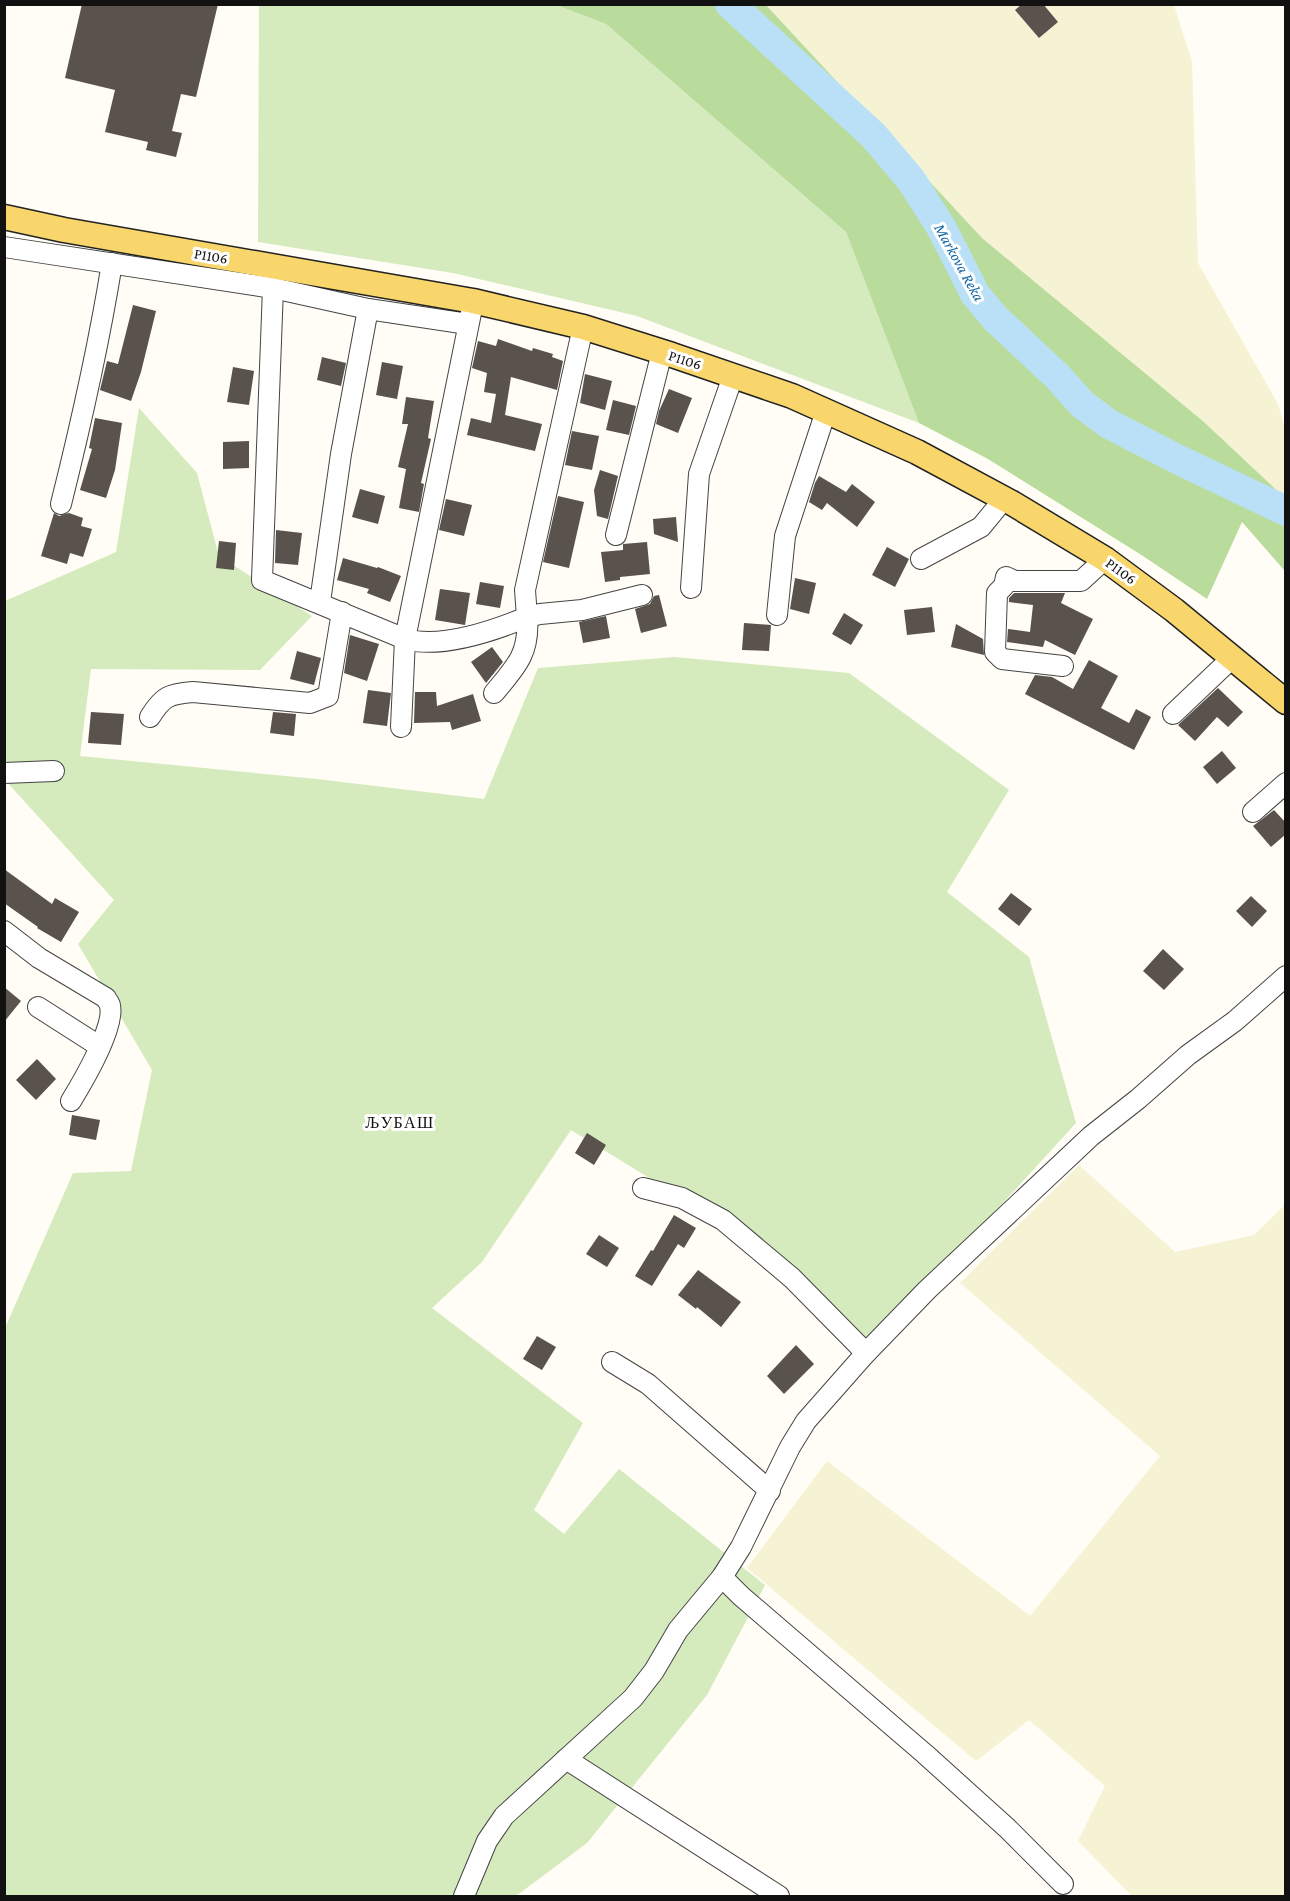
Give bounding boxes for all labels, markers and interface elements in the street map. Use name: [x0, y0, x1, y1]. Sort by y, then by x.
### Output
water label: Markova Reka: [931, 219, 988, 305]
street label: P1106: [193, 245, 229, 267]
street label: P1106: [667, 347, 703, 373]
street label: P1106: [1103, 555, 1139, 587]
district label: ЉУБАШ: [365, 1114, 435, 1131]

